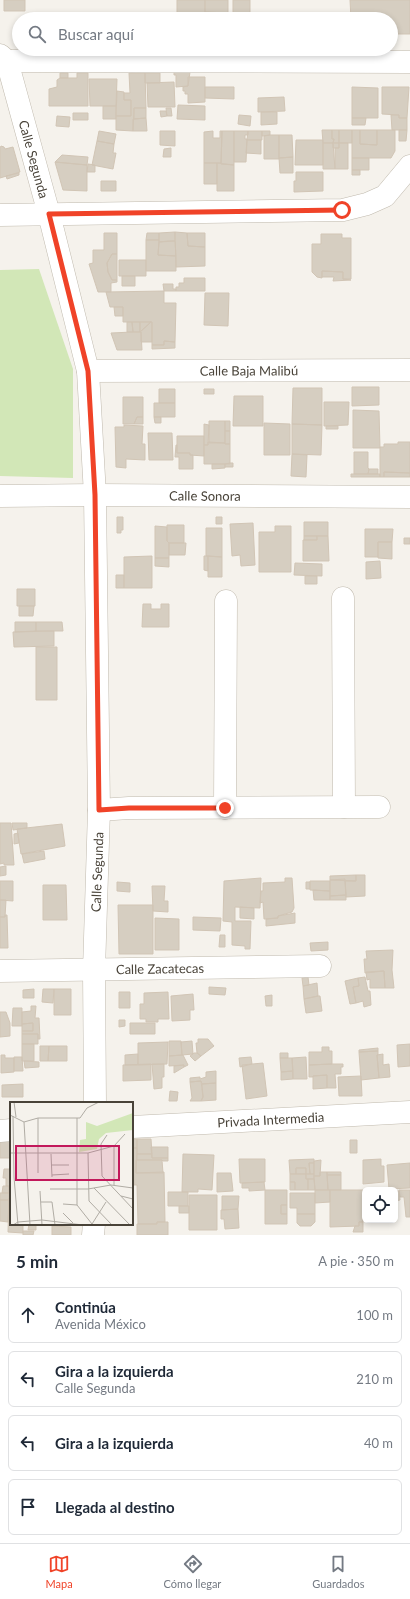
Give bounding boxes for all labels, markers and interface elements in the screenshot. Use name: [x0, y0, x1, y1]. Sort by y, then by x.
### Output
search box: [12, 12, 398, 56]
icon: search: [26, 23, 48, 45]
text: Buscar aquí: [58, 25, 134, 43]
street label: Calle Segunda: [16, 118, 52, 200]
route start: [333, 201, 351, 219]
street label: Calle Baja Malibú: [200, 362, 298, 379]
street label: Calle Sonora: [169, 487, 241, 504]
route end: [216, 799, 234, 817]
street label: Calle Segunda: [88, 832, 106, 912]
street label: Calle Zacatecas: [116, 960, 205, 977]
inset map: [10, 1102, 133, 1225]
street label: Privada Intermedia: [217, 1109, 325, 1130]
map controls: [362, 1187, 398, 1223]
button: locate: [362, 1187, 398, 1223]
text: 5 min: [16, 1251, 58, 1272]
text: A pie · 350 m: [318, 1253, 394, 1269]
text: Continúa: [55, 1298, 116, 1316]
icon: ahead: [17, 1304, 39, 1326]
text: 100 m: [356, 1307, 393, 1323]
text: Avenida México: [55, 1316, 146, 1332]
text: Gira a la izquierda: [55, 1362, 174, 1380]
icon: left: [17, 1368, 39, 1390]
text: 210 m: [356, 1371, 393, 1387]
text: Calle Segunda: [55, 1380, 135, 1396]
icon: left: [17, 1432, 39, 1454]
text: Gira a la izquierda: [55, 1434, 174, 1452]
text: 40 m: [364, 1435, 393, 1451]
icon: arrive: [17, 1496, 39, 1518]
text: Llegada al destino: [55, 1498, 175, 1516]
tab: Mapa: [45, 1553, 73, 1590]
tab: Cómo llegar: [164, 1553, 221, 1590]
tab: Guardados: [312, 1553, 364, 1590]

